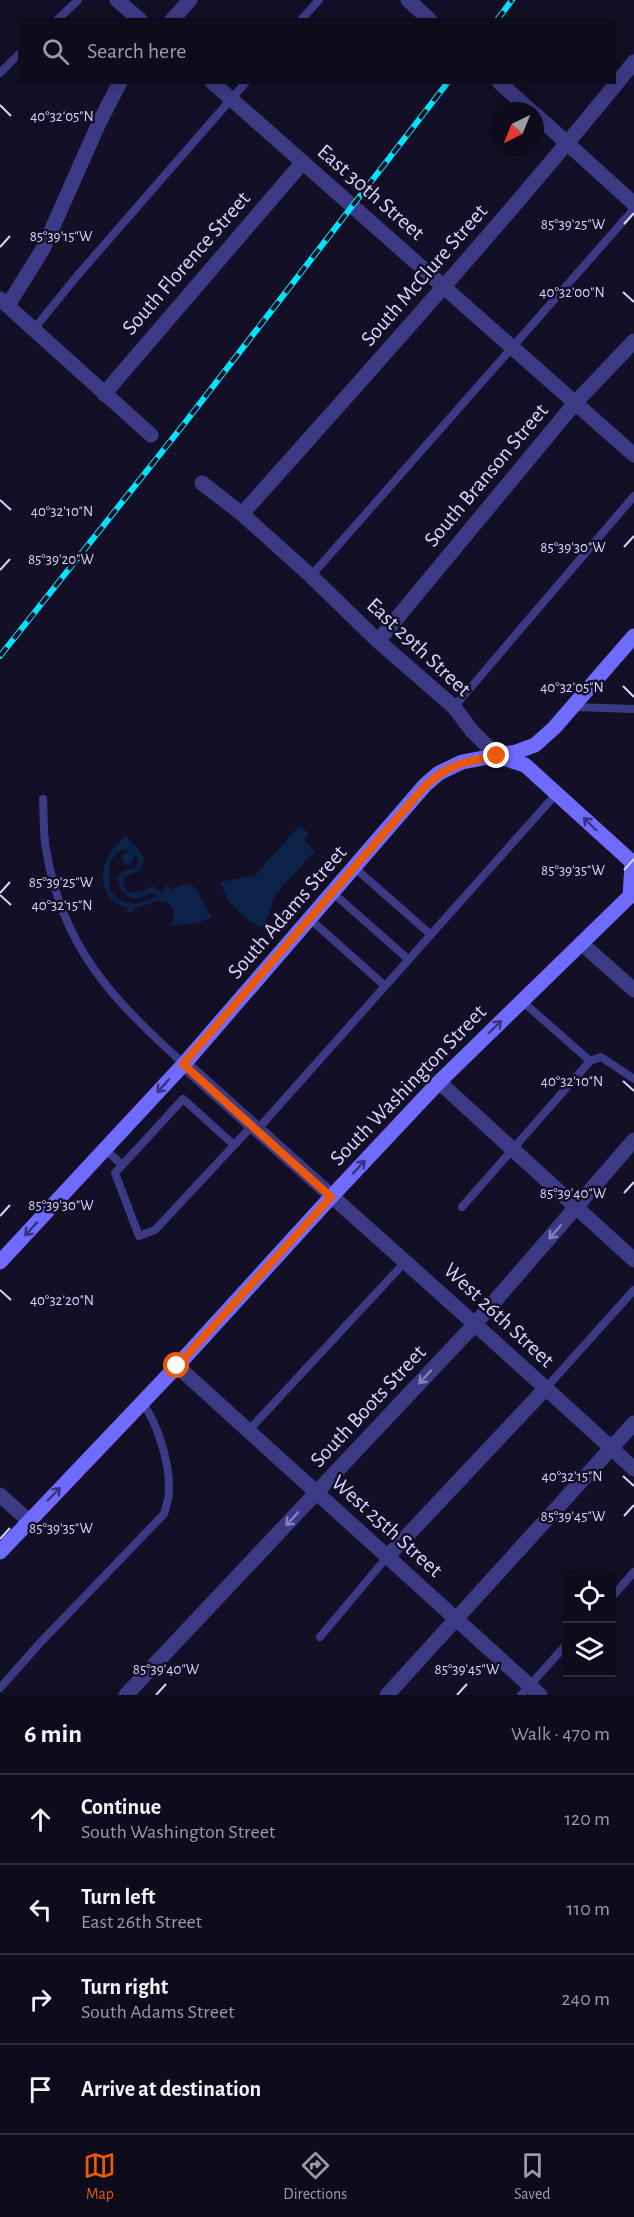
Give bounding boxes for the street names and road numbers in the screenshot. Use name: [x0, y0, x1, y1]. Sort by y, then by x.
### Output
street label: East 30th Street: [313, 140, 429, 244]
street label: South Florence Street: [118, 187, 254, 339]
street label: South McClure Street: [357, 200, 491, 350]
street label: South Branson Street: [420, 399, 552, 551]
street label: East 29th Street: [363, 593, 475, 701]
street label: South Adams Street: [223, 841, 351, 983]
street label: South Washington Street: [326, 1000, 490, 1170]
street label: West 26th Street: [440, 1259, 558, 1371]
street label: South Boots Street: [306, 1341, 430, 1471]
street label: West 25th Street: [327, 1471, 447, 1581]

